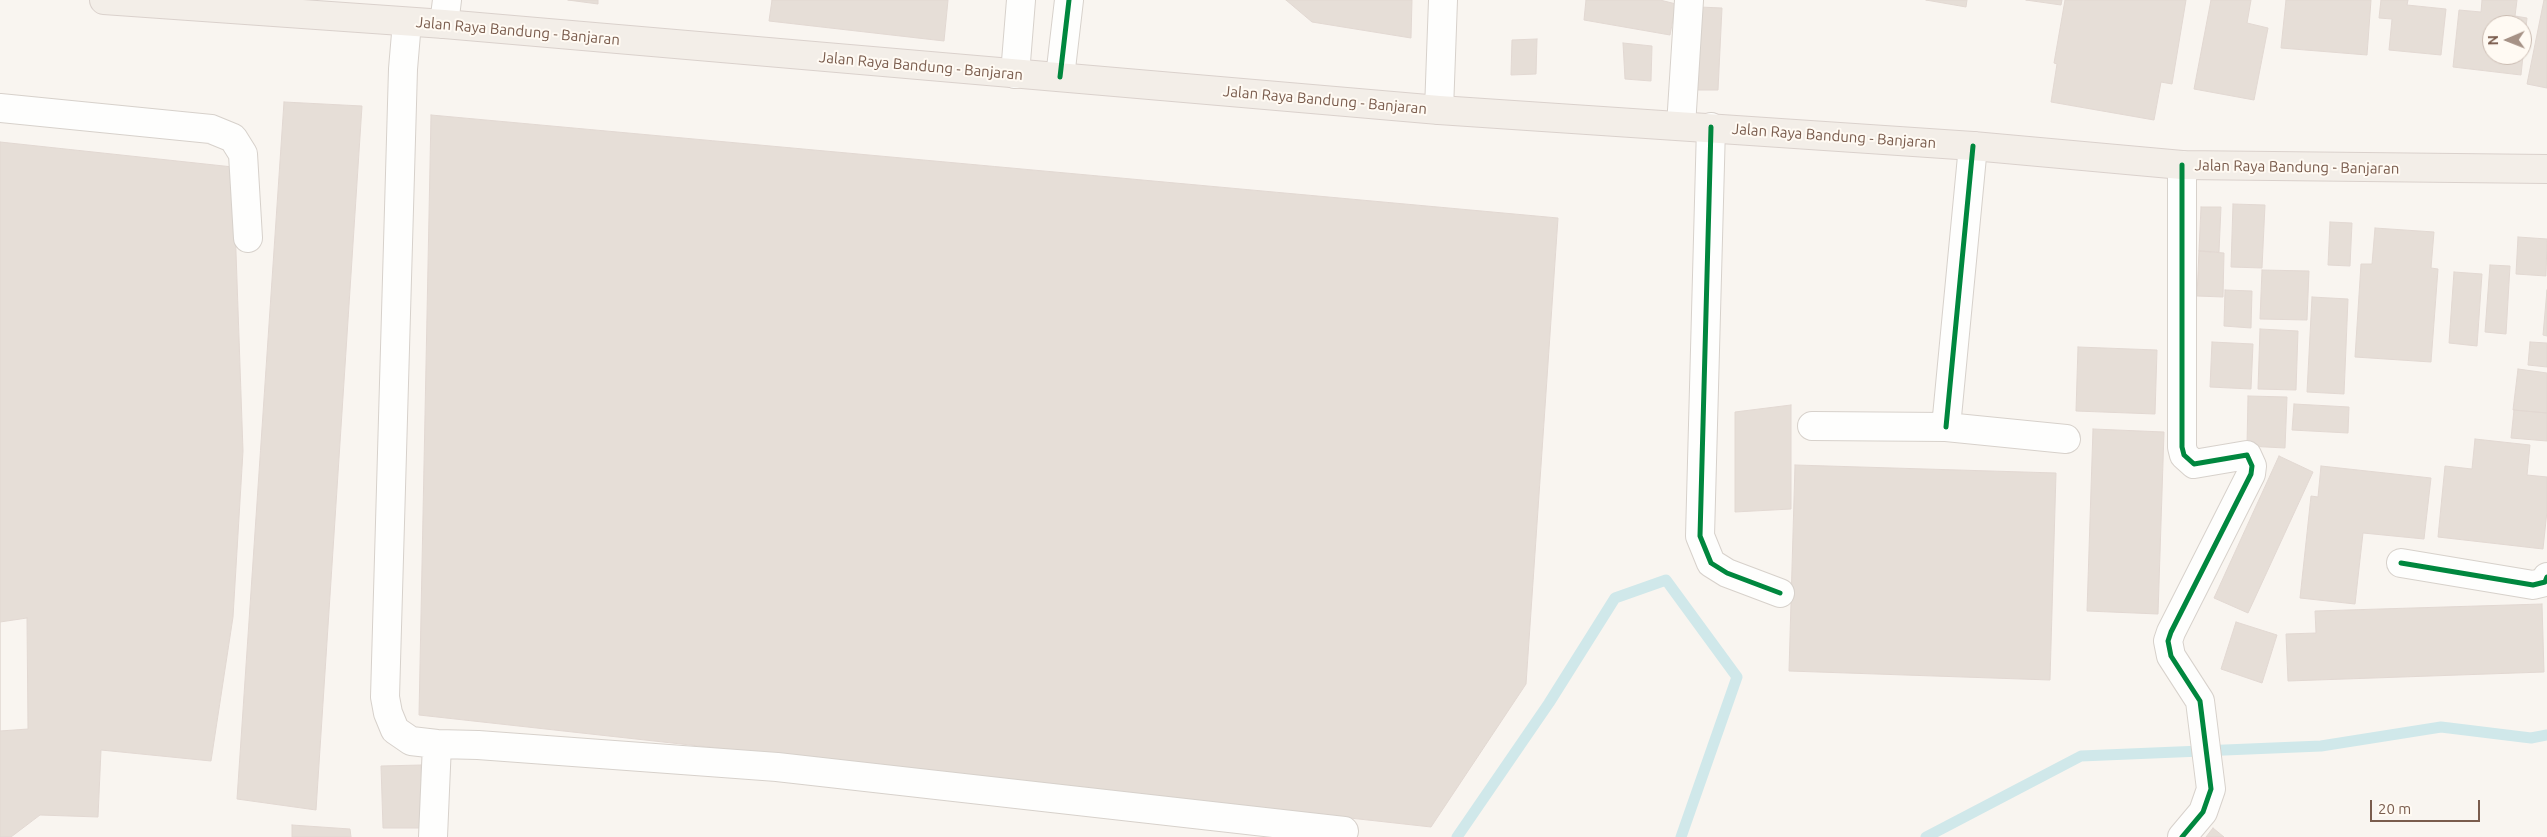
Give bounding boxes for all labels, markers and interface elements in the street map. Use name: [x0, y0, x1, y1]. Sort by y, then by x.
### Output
street label: Jalan Raya Bandung - Banjaran: [415, 13, 621, 49]
north arrow: [2482, 15, 2532, 65]
text: N: [2485, 35, 2501, 46]
street label: Jalan Raya Bandung - Banjaran: [818, 48, 1024, 84]
street label: Jalan Raya Bandung - Banjaran: [1222, 82, 1428, 118]
street label: Jalan Raya Bandung - Banjaran: [1731, 120, 1937, 152]
street label: Jalan Raya Bandung - Banjaran: [2194, 156, 2400, 178]
scale bar: [2372, 790, 2482, 822]
text: 20 m: [2378, 800, 2411, 817]

